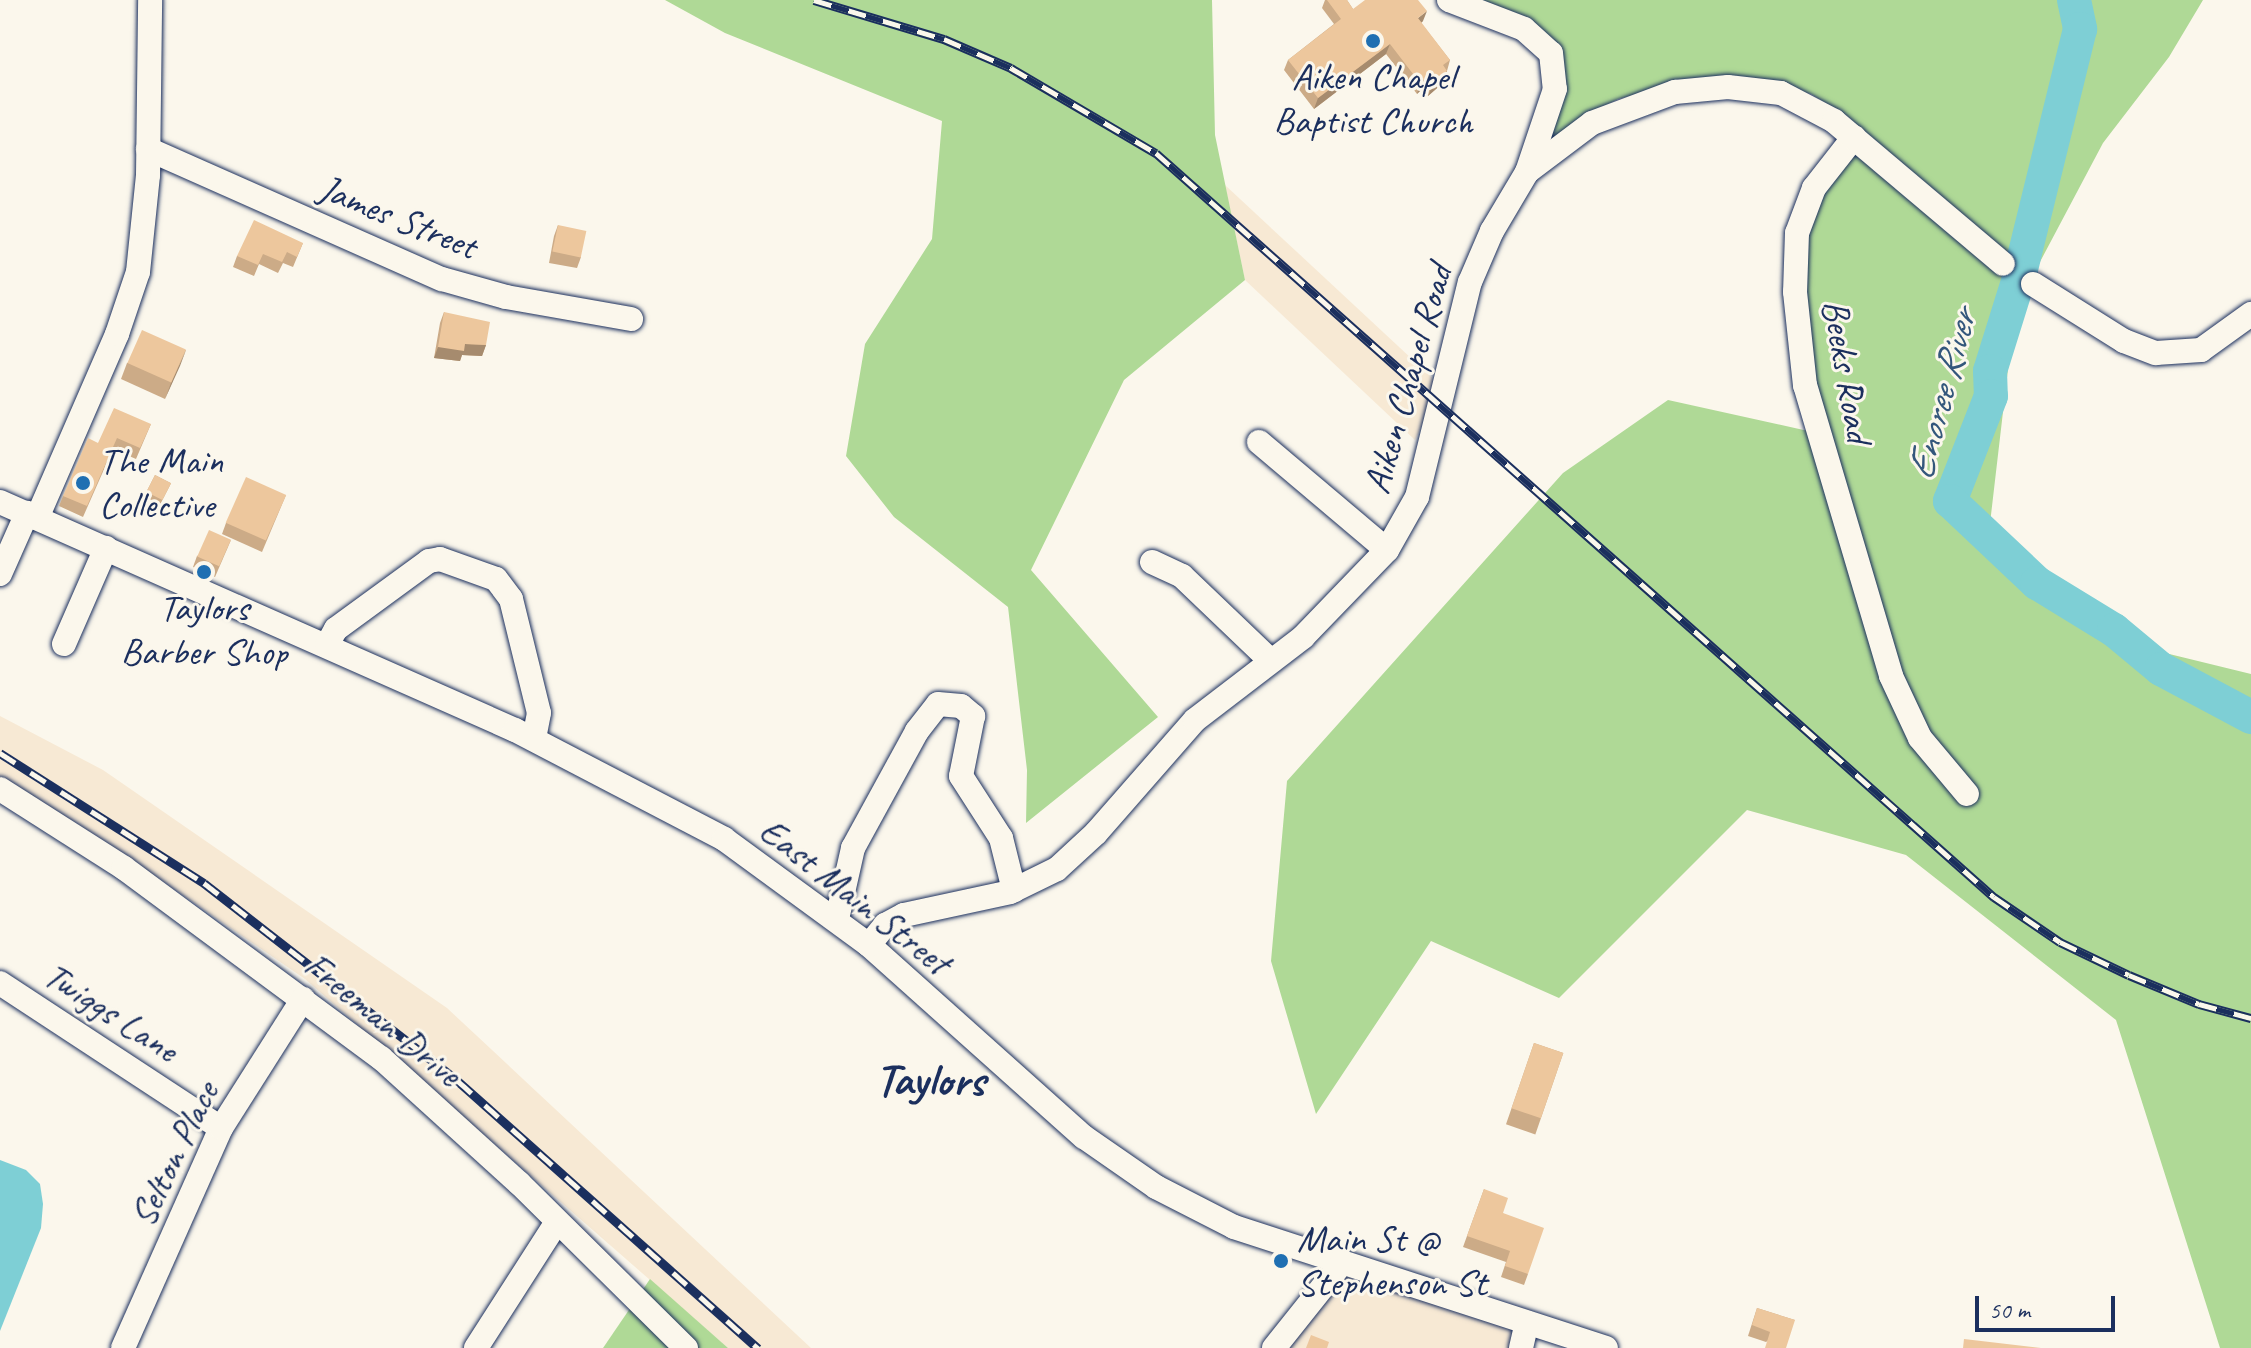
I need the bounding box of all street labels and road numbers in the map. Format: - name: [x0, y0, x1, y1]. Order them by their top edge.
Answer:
- street label: James Street: [312, 165, 484, 269]
- street label: Aiken Chapel Road: [1353, 259, 1463, 499]
- street label: Beeks Road: [1812, 296, 1882, 446]
- street label: East Main Street: [750, 807, 960, 985]
- street label: Freeman Drive: [295, 942, 471, 1096]
- street label: Twiggs Lane: [35, 951, 187, 1073]
- street label: Selton Place: [119, 1074, 229, 1234]

